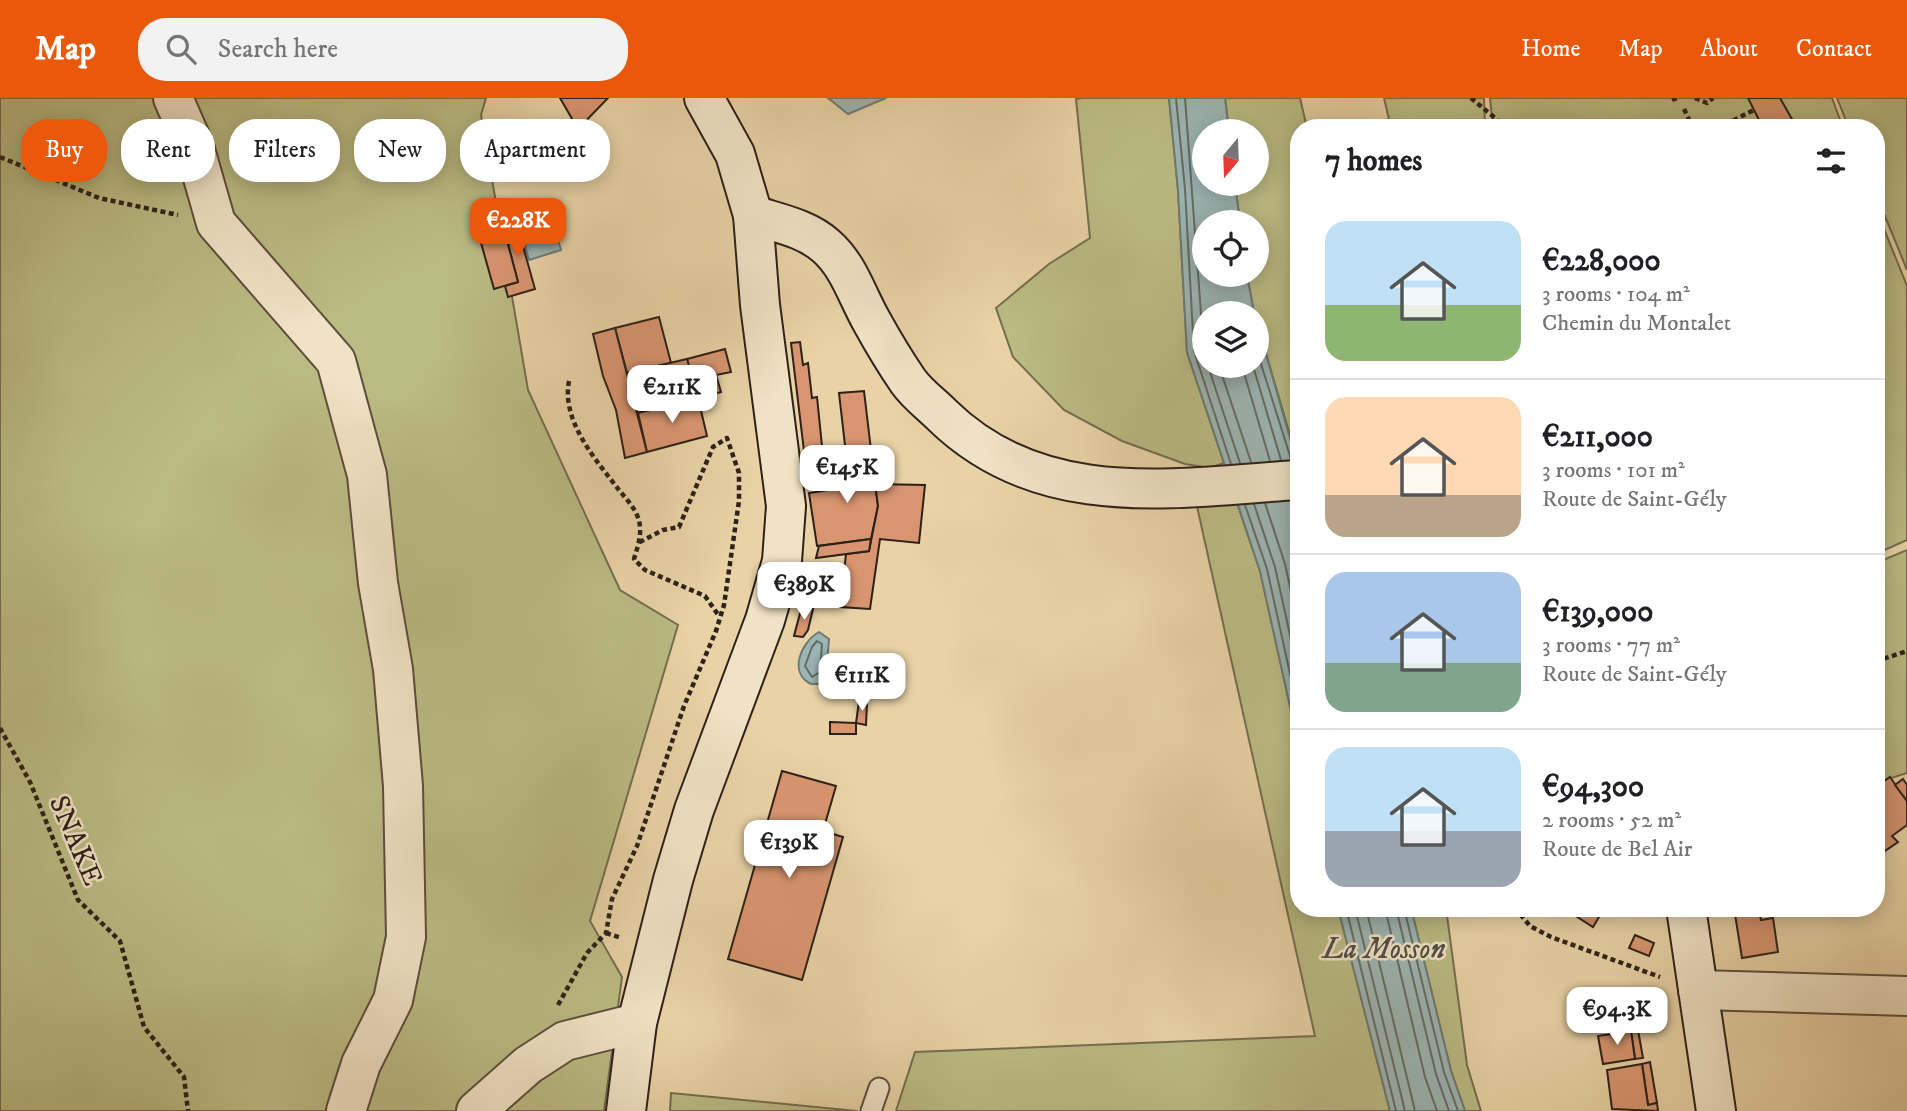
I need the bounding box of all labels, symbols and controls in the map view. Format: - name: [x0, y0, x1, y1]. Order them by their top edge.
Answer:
- search box: [138, 18, 628, 81]
- text: Map: [35, 29, 96, 70]
- icon: search: [162, 30, 200, 68]
- text: Search here: [218, 33, 338, 66]
- text: Home: [1521, 34, 1580, 64]
- text: Map: [1618, 34, 1663, 64]
- text: About: [1701, 34, 1758, 64]
- text: Contact: [1796, 34, 1872, 64]
- chip: Buy: [21, 119, 107, 182]
- chip: Rent: [121, 119, 215, 182]
- chip: Filters: [229, 119, 340, 182]
- chip: New: [354, 119, 446, 182]
- chip: Apartment: [460, 119, 610, 182]
- north arrow: [1192, 119, 1269, 196]
- map controls: [1192, 119, 1269, 378]
- icon: filters: [1812, 142, 1850, 180]
- text: 7 homes: [1325, 143, 1422, 180]
- pin: €228K: [469, 198, 567, 258]
- text: €228K: [486, 206, 550, 235]
- button: locate: [1192, 210, 1269, 287]
- text: €228,000: [1542, 243, 1661, 280]
- icon: home: [1381, 249, 1465, 333]
- text: 3 rooms · 104 m²: [1542, 280, 1690, 309]
- button: layers: [1192, 301, 1269, 378]
- text: Chemin du Montalet: [1542, 309, 1731, 338]
- pin: €211K: [623, 366, 721, 425]
- text: €211K: [643, 373, 701, 402]
- text: €211,000: [1542, 419, 1653, 456]
- icon: home: [1381, 425, 1465, 509]
- pin: €145K: [798, 446, 896, 505]
- text: €145K: [816, 453, 878, 482]
- text: 3 rooms · 101 m²: [1542, 456, 1685, 485]
- text: Route de Saint-Gély: [1542, 485, 1727, 514]
- pin: €389K: [755, 562, 853, 622]
- text: €389K: [773, 570, 835, 599]
- text: €139,000: [1542, 594, 1653, 631]
- icon: home: [1381, 600, 1465, 684]
- text: 3 rooms · 77 m²: [1542, 631, 1680, 660]
- pin: €111K: [813, 654, 911, 713]
- text: Route de Saint-Gély: [1542, 660, 1727, 689]
- text: €111K: [835, 661, 889, 690]
- text: €94,300: [1542, 769, 1644, 806]
- icon: home: [1381, 775, 1465, 859]
- street label: SNAKE: [41, 790, 110, 891]
- text: 2 rooms · 52 m²: [1542, 806, 1681, 835]
- pin: €139K: [740, 820, 838, 880]
- text: €139K: [760, 828, 818, 857]
- text: Route de Bel Air: [1542, 835, 1692, 864]
- water label: La Mosson: [1321, 931, 1446, 968]
- pin: €94.3K: [1560, 988, 1674, 1047]
- text: €94.3K: [1583, 995, 1651, 1024]

